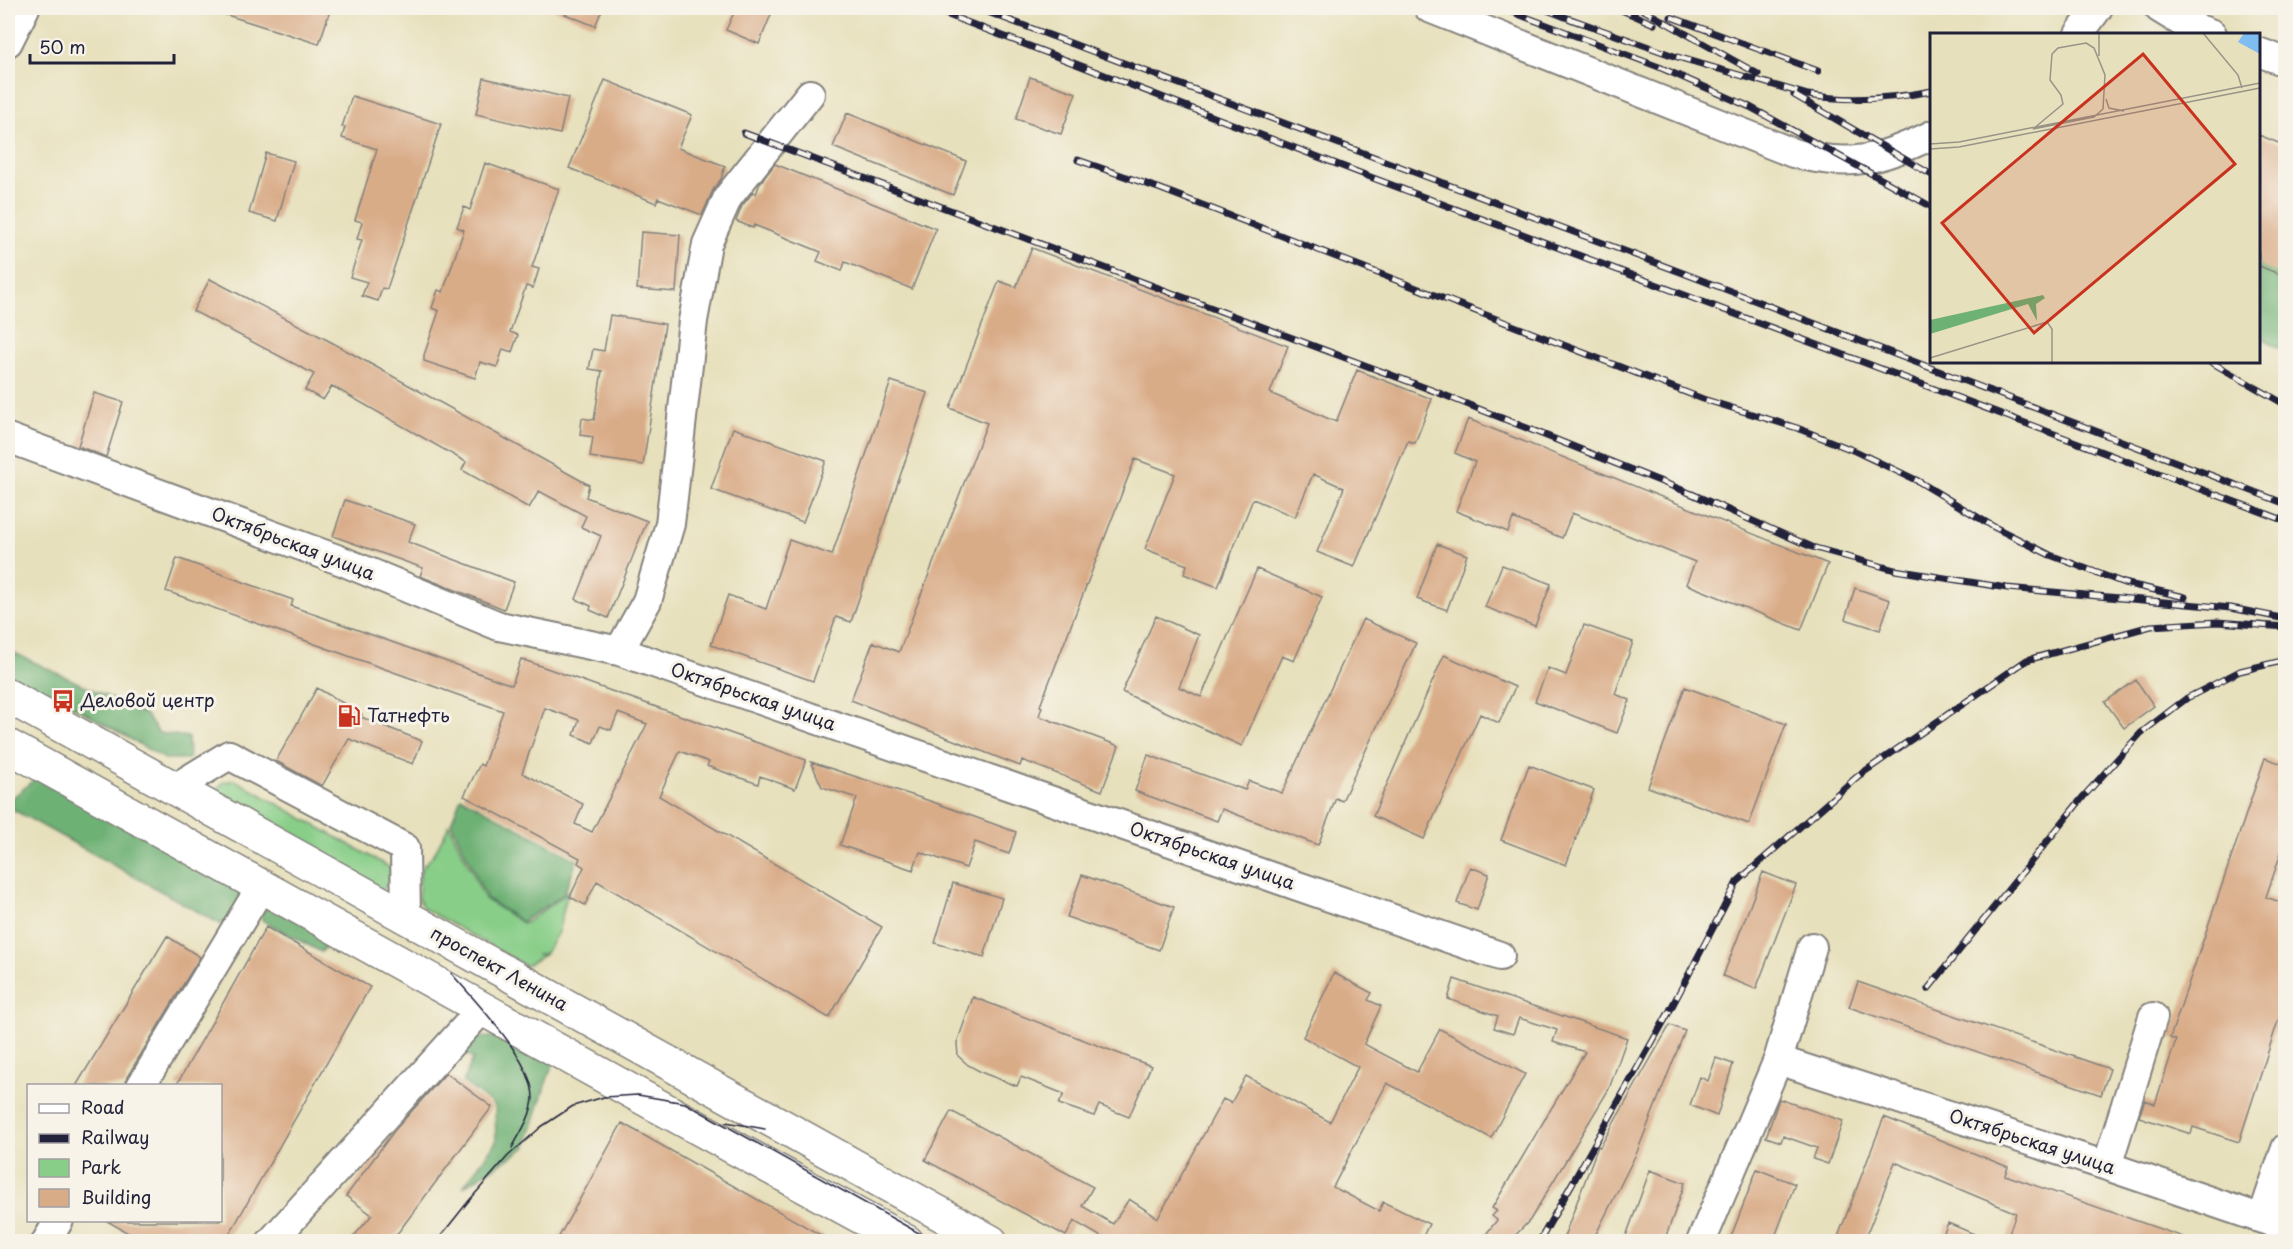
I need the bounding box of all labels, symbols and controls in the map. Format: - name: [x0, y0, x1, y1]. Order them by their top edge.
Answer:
- scale bar: [30, 27, 174, 65]
- text: 50 m: [39, 33, 86, 60]
- inset map: [1930, 33, 2260, 363]
- street label: Октябрьская улица: [208, 499, 380, 586]
- street label: Октябрьская улица: [667, 655, 840, 737]
- place label: Деловой центр: [80, 686, 215, 713]
- bus stop icon: Деловой центр: [50, 688, 76, 714]
- place label: Татнефть: [367, 701, 450, 728]
- fuel station icon: Татнефть: [336, 703, 362, 729]
- street label: Октябрьская улица: [1126, 814, 1299, 896]
- street label: проспект Ленина: [426, 919, 574, 1017]
- legend: [27, 1084, 222, 1222]
- text: Road: [81, 1093, 125, 1120]
- street label: Октябрьская улица: [1946, 1101, 2120, 1180]
- text: Railway: [81, 1123, 149, 1150]
- text: Park: [81, 1153, 121, 1180]
- text: Building: [81, 1183, 151, 1210]

